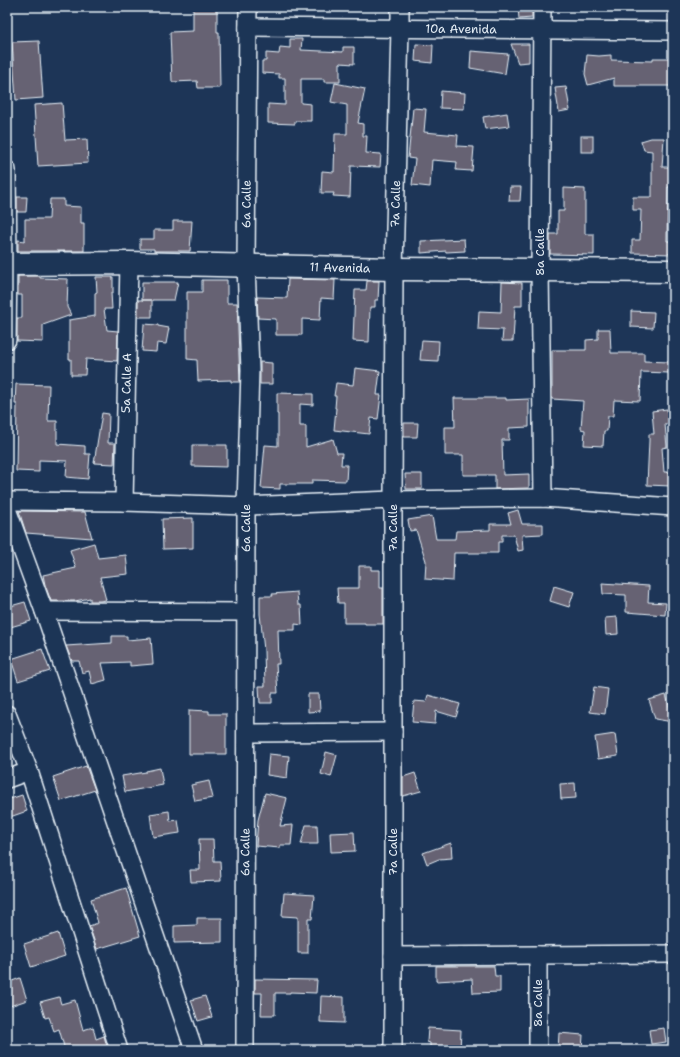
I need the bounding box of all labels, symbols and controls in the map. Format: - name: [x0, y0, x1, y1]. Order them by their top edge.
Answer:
- street label: 10a Avenida: [425, 21, 497, 37]
- street label: 6a Calle: [238, 180, 255, 228]
- street label: 7a Calle: [387, 180, 404, 228]
- street label: 8a Calle: [532, 228, 548, 276]
- street label: 11 Avenida: [309, 259, 371, 276]
- street label: 5a Calle A: [118, 352, 135, 413]
- street label: 6a Calle: [238, 504, 254, 552]
- street label: 7a Calle: [385, 504, 401, 552]
- street label: 6a Calle: [237, 828, 253, 876]
- street label: 7a Calle: [385, 828, 401, 876]
- street label: 8a Calle: [530, 979, 546, 1027]

